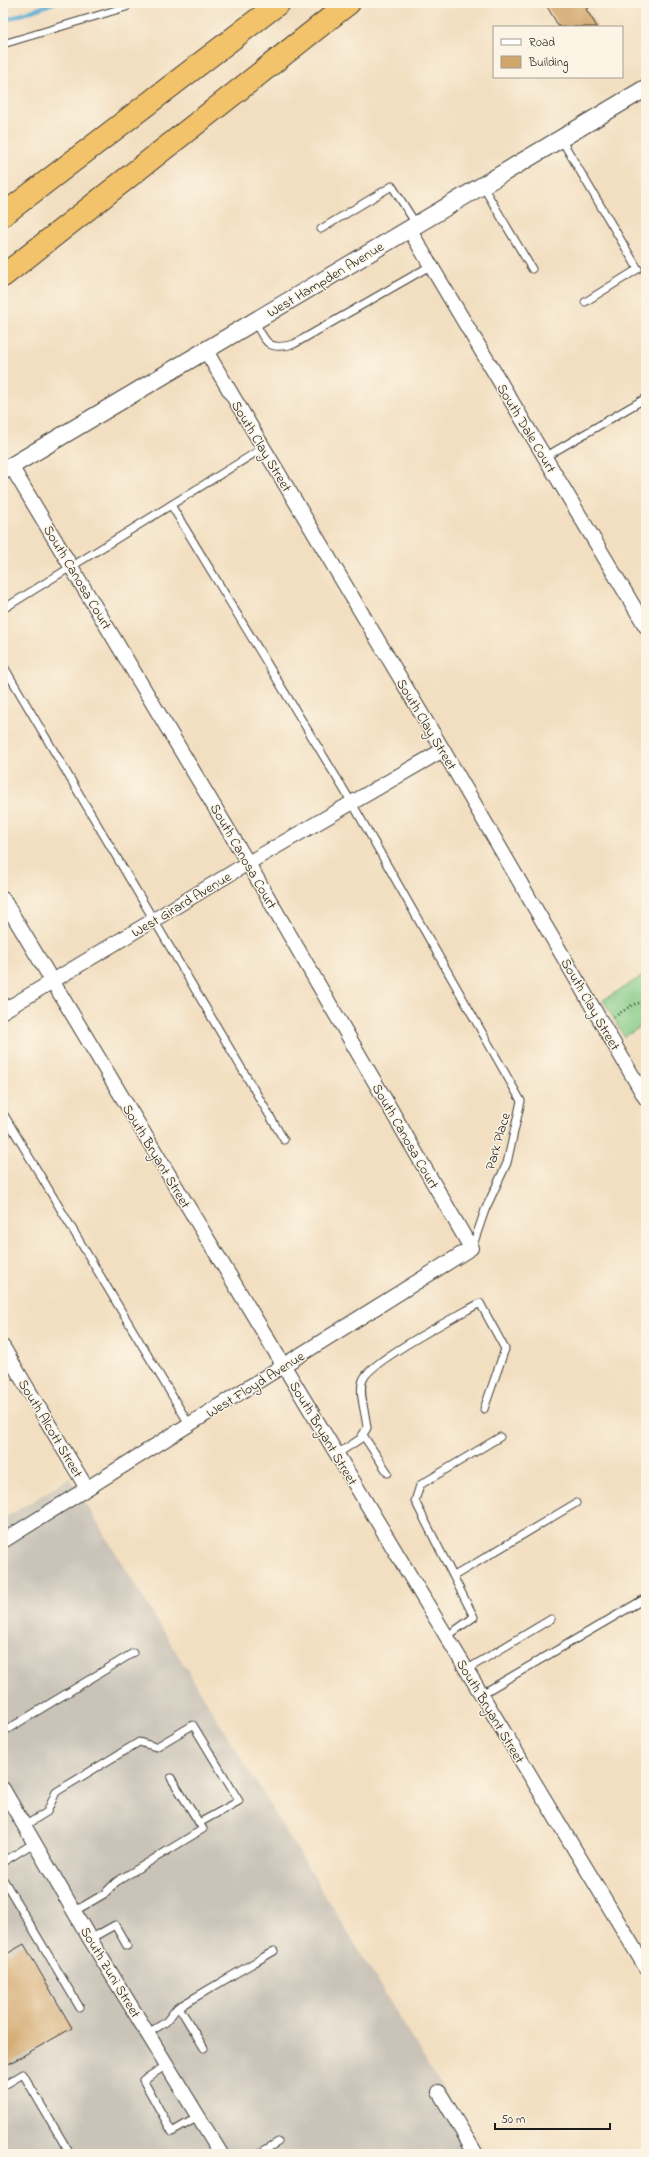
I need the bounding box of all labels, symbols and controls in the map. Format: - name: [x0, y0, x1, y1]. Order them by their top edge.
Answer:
- legend: [493, 26, 623, 78]
- text: Road: [529, 34, 555, 52]
- text: Building: [528, 54, 568, 73]
- street label: West Hampden Avenue: [263, 237, 389, 324]
- street label: South Dale Court: [491, 380, 561, 478]
- street label: South Clay Street: [224, 397, 296, 497]
- street label: South Canosa Court: [37, 521, 116, 634]
- street label: South Clay Street: [389, 675, 461, 775]
- street label: South Canosa Court: [204, 800, 282, 914]
- street label: West Girard Avenue: [128, 867, 236, 943]
- street label: South Clay Street: [554, 955, 625, 1055]
- street label: South Canosa Court: [366, 1080, 444, 1194]
- street label: South Bryant Street: [115, 1101, 195, 1214]
- street label: Park Place: [480, 1110, 517, 1172]
- street label: West Floyd Avenue: [202, 1346, 310, 1425]
- street label: South Alcott Street: [12, 1375, 88, 1482]
- street label: South Bryant Street: [282, 1378, 362, 1491]
- street label: South Bryant Street: [449, 1656, 529, 1769]
- street label: South Zuni Street: [74, 1923, 145, 2023]
- scale bar: [495, 2105, 610, 2131]
- text: 50 m: [501, 2111, 525, 2129]

